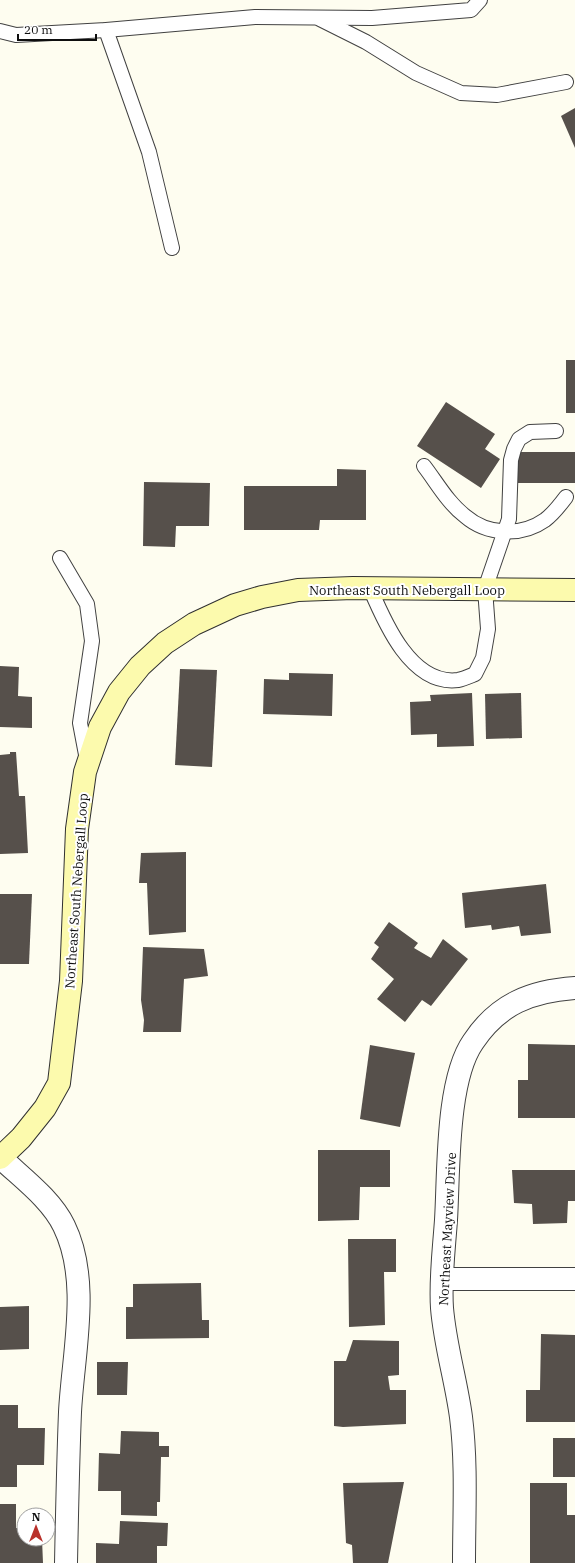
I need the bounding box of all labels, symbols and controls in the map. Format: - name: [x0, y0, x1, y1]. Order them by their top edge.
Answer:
- scale bar: [18, 16, 96, 42]
- text: 20 m: [24, 22, 53, 37]
- street label: Northeast South Nebergall Loop: [309, 582, 505, 599]
- street label: Northeast South Nebergall Loop: [61, 793, 92, 989]
- street label: Northeast Mayview Drive: [435, 1152, 460, 1306]
- north arrow: [16, 1507, 56, 1547]
- text: N: [32, 1510, 41, 1524]

